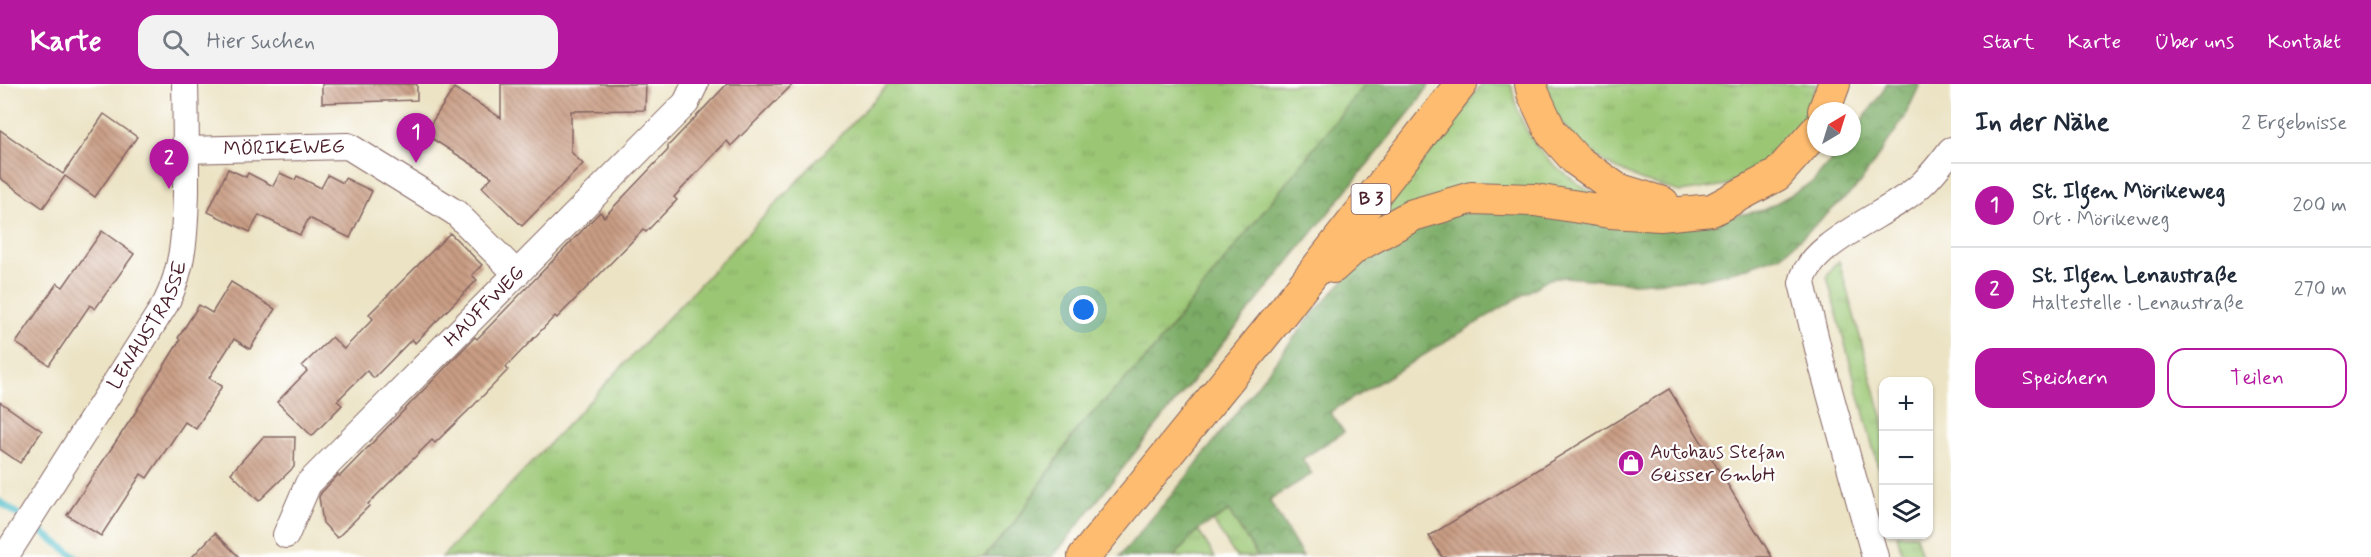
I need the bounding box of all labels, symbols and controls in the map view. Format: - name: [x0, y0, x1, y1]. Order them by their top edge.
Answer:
- search box: [138, 15, 558, 69]
- text: Karte: [30, 24, 102, 61]
- icon: search: [159, 26, 192, 59]
- text: Hier suchen: [207, 28, 315, 56]
- text: Start: [1983, 28, 2035, 56]
- text: Karte: [2068, 28, 2121, 56]
- text: Über uns: [2154, 28, 2234, 56]
- text: Kontakt: [2267, 28, 2341, 56]
- north arrow: [1807, 102, 1861, 156]
- text: In der Nähe: [1975, 106, 2109, 140]
- text: 2 Ergebnisse: [2241, 110, 2347, 137]
- pin: 1: [396, 113, 436, 163]
- street label: MÖRIKEWEG: [223, 133, 345, 163]
- pin: 2: [150, 140, 188, 189]
- text: St. Ilgen Mörikeweg: [2032, 178, 2225, 206]
- road number: B 3: [1352, 184, 1390, 214]
- text: 1: [1990, 192, 1999, 219]
- text: 200 m: [2292, 192, 2347, 219]
- text: Ort · Mörikeweg: [2032, 206, 2169, 233]
- street label: LENAUSTRASSE: [101, 258, 194, 395]
- street label: HAUFFWEG: [438, 260, 531, 353]
- text: St. Ilgen Lenaustraße: [2032, 262, 2237, 290]
- text: 2: [1990, 276, 1999, 303]
- text: 270 m: [2294, 276, 2347, 303]
- text: Haltestelle · Lenaustraße: [2032, 290, 2244, 317]
- your location: [1069, 295, 1098, 324]
- button: Speichern: [1975, 348, 2155, 408]
- button: Teilen: [2167, 348, 2347, 408]
- map controls: [1879, 377, 1933, 539]
- button: +: [1879, 377, 1933, 431]
- button: −: [1879, 431, 1933, 485]
- place label: Autohaus Stefan Geisser GmbH: [1650, 439, 1785, 489]
- shop icon: Autohaus Stefan Geisser GmbH: [1616, 448, 1646, 478]
- button: layers: [1879, 485, 1933, 539]

